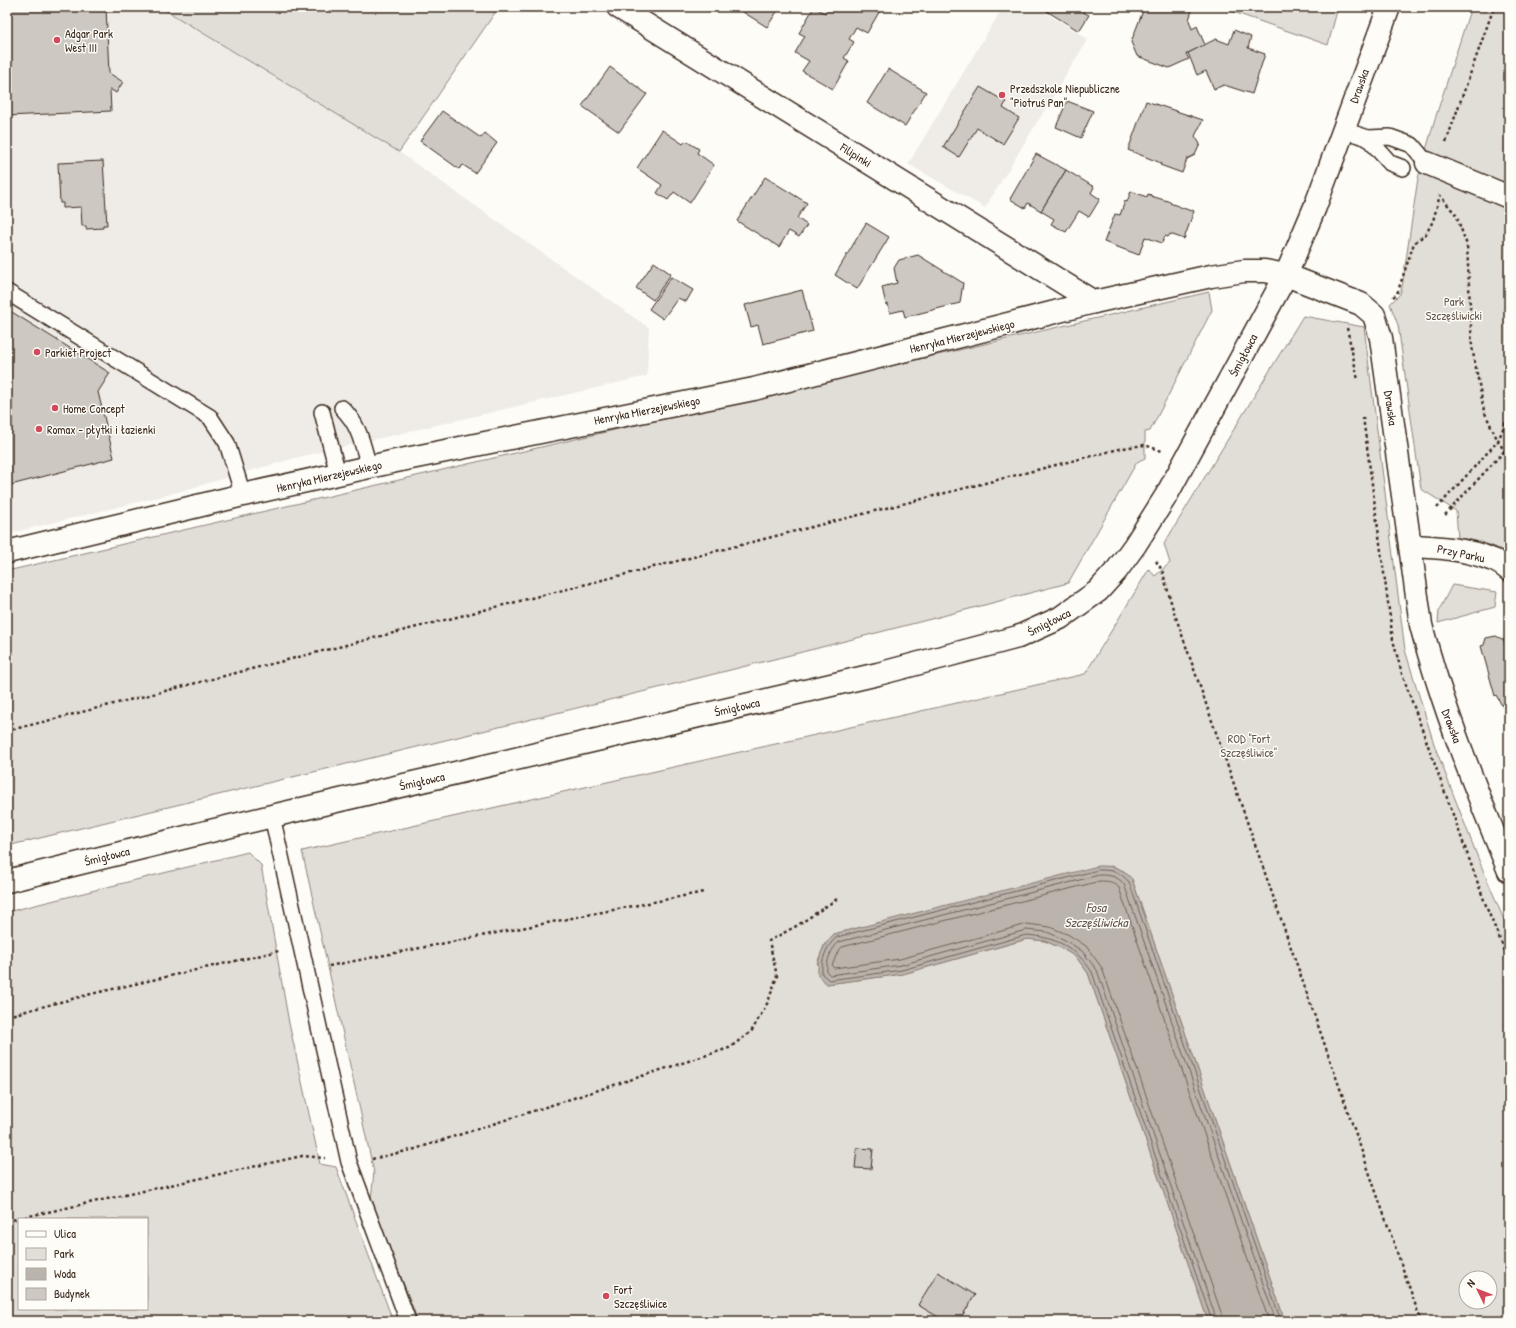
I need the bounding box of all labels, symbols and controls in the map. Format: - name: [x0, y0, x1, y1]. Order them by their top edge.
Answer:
- place label: Adgar Park West III: [65, 25, 113, 56]
- marker: Adgar Park West III: [52, 35, 62, 45]
- street label: Drawska: [1345, 66, 1373, 105]
- place label: Przedszkole Niepubliczne "Piotruś Pan": [1010, 80, 1120, 111]
- marker: Przedszkole Niepubliczne "Piotruś Pan": [997, 90, 1007, 100]
- street label: Filipinki: [836, 138, 875, 171]
- park label: Park Szczęśliwicki: [1426, 293, 1482, 324]
- street label: Henryka Mierzejewskiego: [908, 315, 1016, 357]
- street label: Śmigłowca: [1225, 330, 1261, 379]
- place label: Parkiet Project: [45, 344, 112, 361]
- marker: Parkiet Project: [32, 347, 42, 357]
- street label: Drawska: [1380, 390, 1402, 427]
- street label: Henryka Mierzejewskiego: [593, 391, 702, 429]
- place label: Home Concept: [63, 400, 126, 417]
- marker: Home Concept: [50, 403, 60, 413]
- place label: Romax - płytki i łazienki: [47, 421, 156, 438]
- marker: Romax - płytki i łazienki: [34, 424, 44, 434]
- street label: Henryka Mierzejewskiego: [275, 456, 383, 496]
- street label: Przy Parku: [1436, 540, 1487, 566]
- street label: Śmigłowca: [1025, 604, 1074, 640]
- street label: Śmigłowca: [713, 693, 762, 720]
- street label: Drawska: [1438, 707, 1466, 746]
- park label: ROD "Fort Szczęśliwice": [1220, 730, 1278, 761]
- street label: Śmigłowca: [398, 767, 447, 794]
- street label: Śmigłowca: [83, 842, 132, 870]
- water label: Fosa Szczęśliwicka: [1064, 898, 1129, 931]
- legend: [18, 1218, 148, 1310]
- text: Ulica: [54, 1225, 76, 1242]
- text: Park: [54, 1245, 74, 1262]
- text: Woda: [54, 1265, 76, 1282]
- north arrow: [1458, 1270, 1498, 1310]
- text: N: [1464, 1276, 1478, 1290]
- place label: Fort Szczęśliwice: [613, 1281, 668, 1312]
- text: Budynek: [54, 1285, 90, 1302]
- marker: Fort Szczęśliwice: [601, 1291, 611, 1301]

